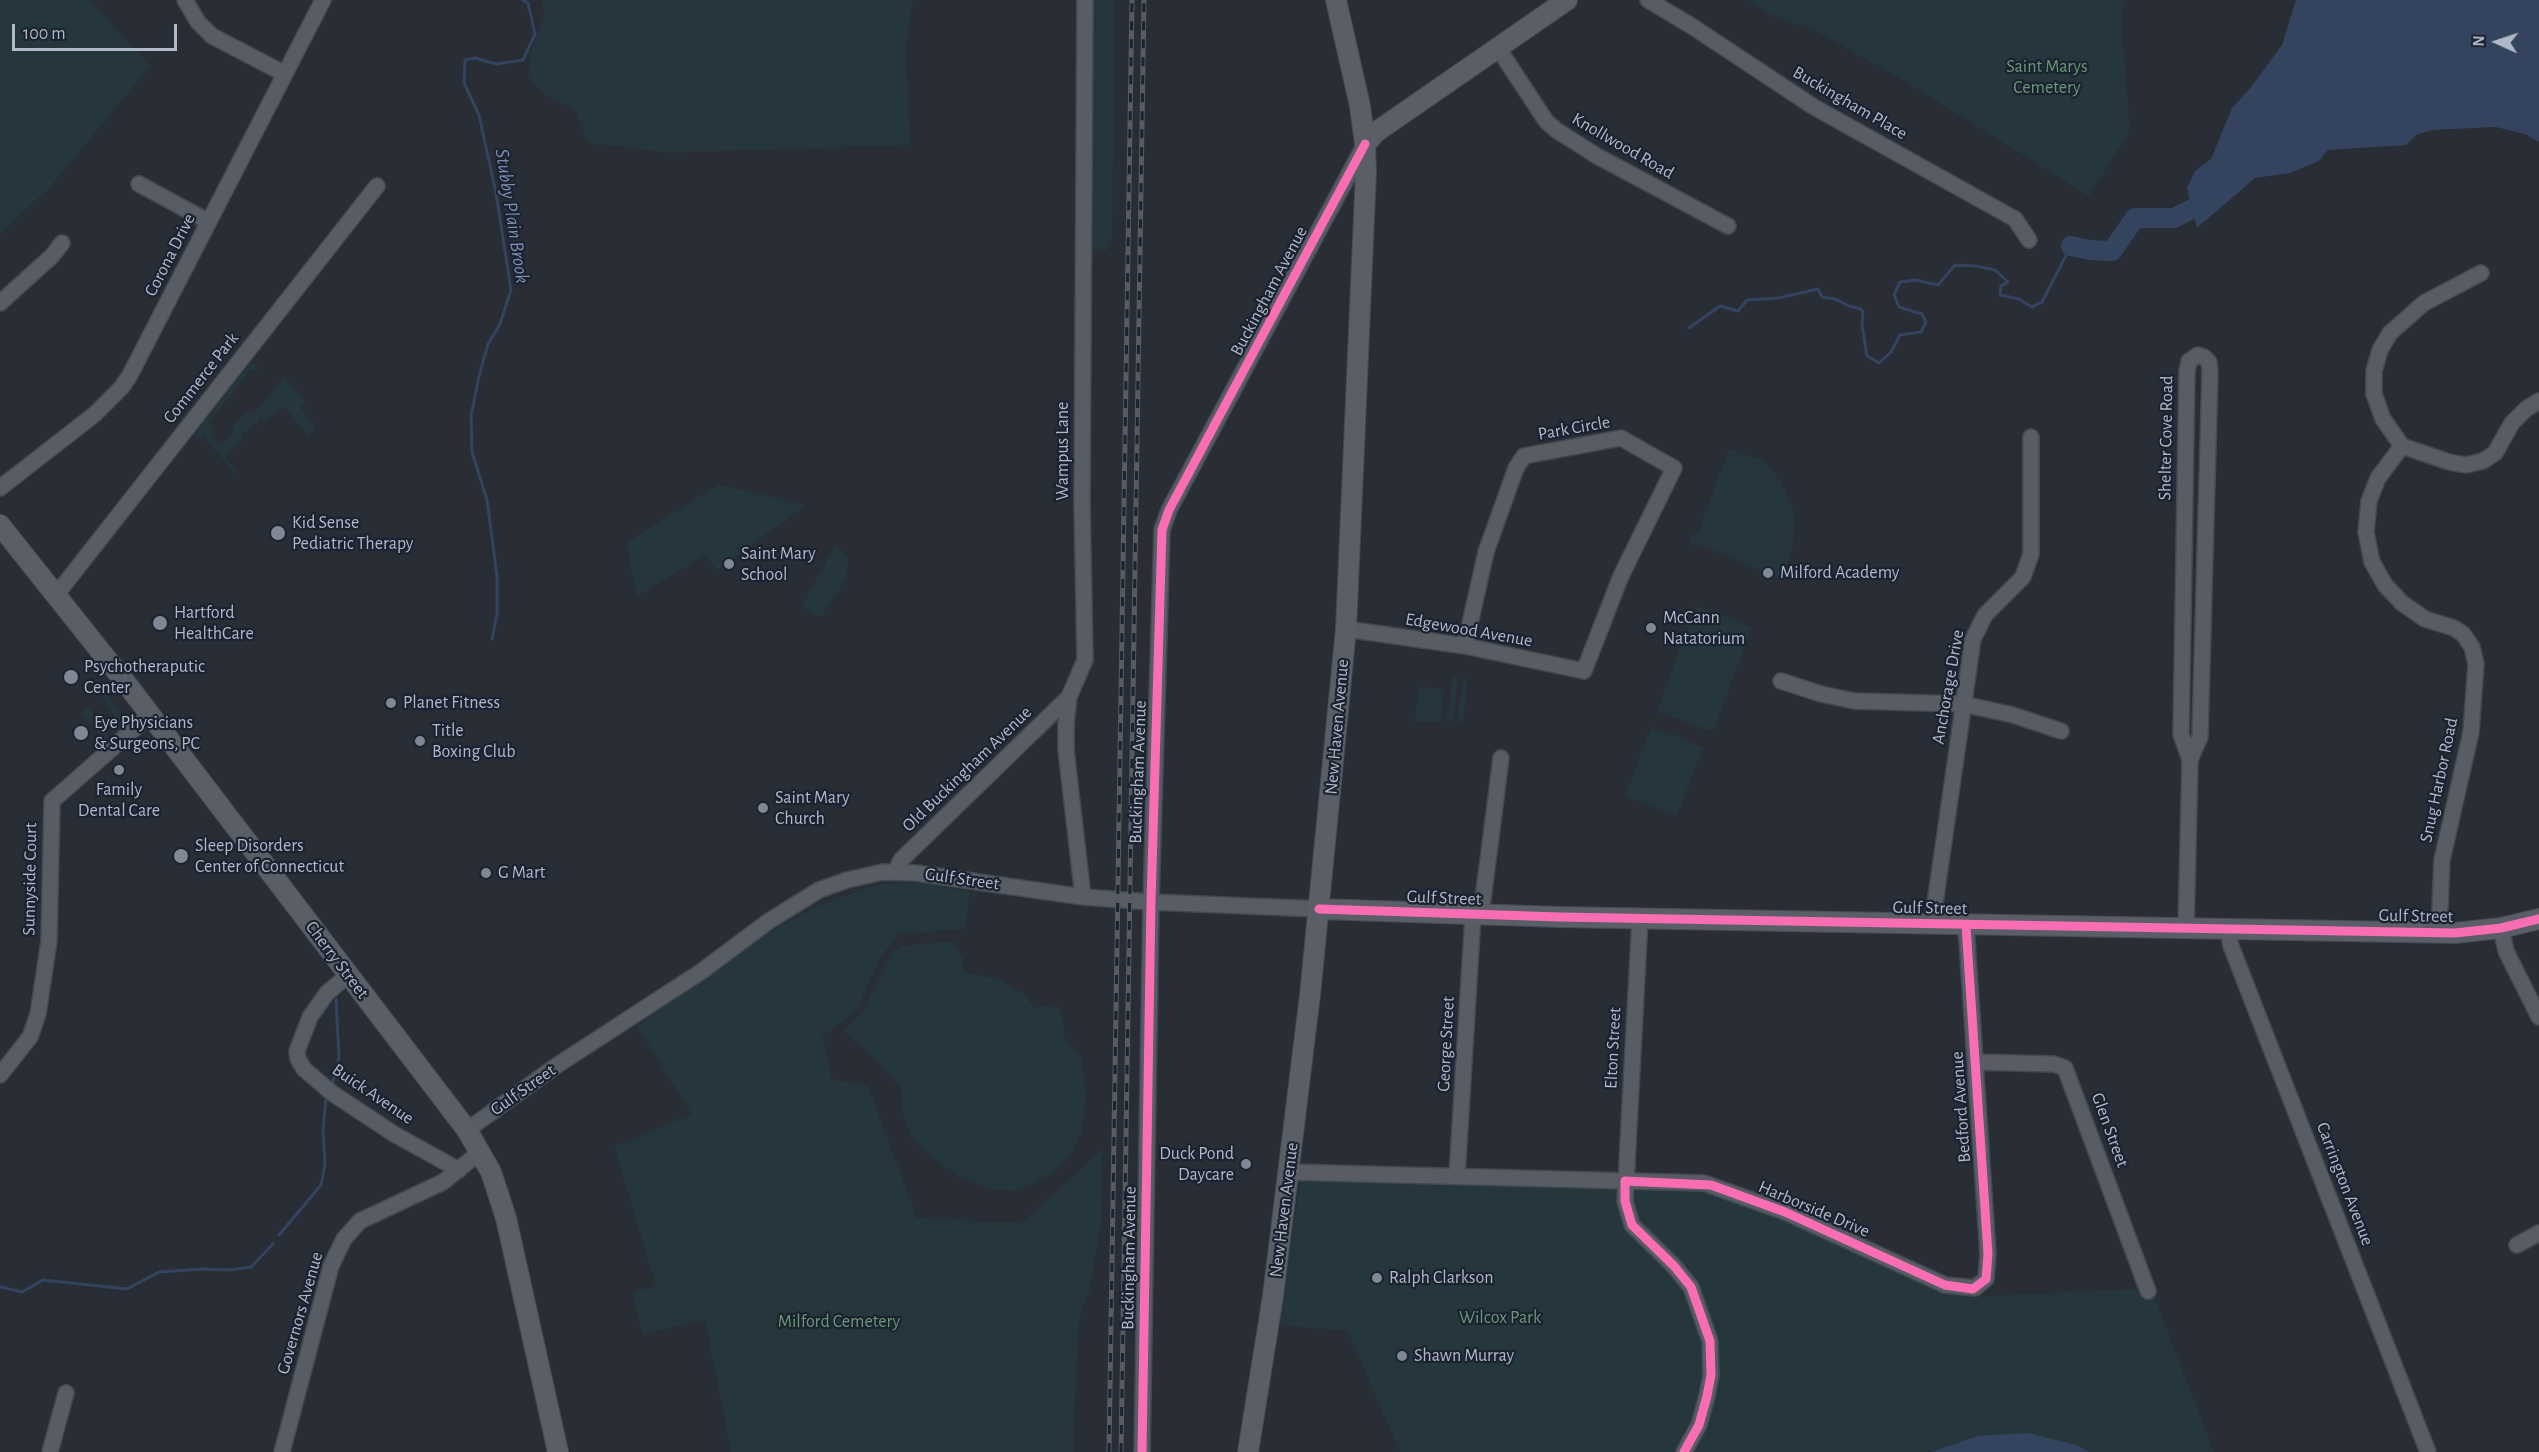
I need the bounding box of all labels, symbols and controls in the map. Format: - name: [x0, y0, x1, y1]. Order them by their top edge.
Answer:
- scale bar: [15, 12, 180, 50]
- north arrow: [2467, 12, 2527, 72]
- text: 100 m: [23, 25, 66, 43]
- text: N: [2471, 35, 2487, 47]
- park label: Saint Marys Cemetery: [2006, 56, 2088, 98]
- street label: Buckingham Place: [1789, 62, 1911, 144]
- street label: Knollwood Road: [1568, 108, 1678, 184]
- water label: Stubby Plain Brook: [490, 147, 534, 285]
- street label: Corona Drive: [140, 210, 200, 300]
- street label: Buckingham Avenue: [1226, 222, 1312, 360]
- street label: Commerce Park: [159, 328, 243, 428]
- street label: Shelter Cove Road: [2154, 375, 2178, 501]
- street label: Wampus Lane: [1052, 402, 1074, 500]
- street label: Park Circle: [1536, 411, 1612, 445]
- place label: Kid Sense Pediatric Therapy: [292, 512, 414, 554]
- marker: Kid Sense Pediatric Therapy: [269, 524, 287, 542]
- place label: Saint Mary School: [741, 543, 816, 586]
- marker: Saint Mary School: [722, 557, 736, 571]
- place label: Milford Academy: [1780, 562, 1899, 584]
- marker: Milford Academy: [1761, 566, 1775, 580]
- place label: Hartford HealthCare: [174, 602, 254, 644]
- place label: McCann Natatorium: [1663, 607, 1745, 650]
- street label: Edgewood Avenue: [1404, 608, 1534, 652]
- marker: Hartford HealthCare: [151, 614, 169, 632]
- marker: McCann Natatorium: [1644, 621, 1658, 635]
- street label: Anchorage Drive: [1927, 628, 1969, 746]
- place label: Psychotheraputic Center: [84, 656, 205, 698]
- street label: New Haven Avenue: [1320, 658, 1354, 796]
- marker: Psychotheraputic Center: [62, 668, 80, 686]
- place label: Planet Fitness: [403, 692, 500, 714]
- marker: Planet Fitness: [384, 696, 398, 710]
- street label: Buckingham Avenue: [1125, 700, 1151, 844]
- street label: Old Buckingham Avenue: [898, 702, 1036, 836]
- place label: Eye Physicians & Surgeons, PC: [94, 712, 200, 754]
- street label: Snug Harbor Road: [2415, 716, 2463, 844]
- place label: Title Boxing Club: [432, 720, 515, 762]
- marker: Eye Physicians & Surgeons, PC: [72, 724, 90, 742]
- marker: Title Boxing Club: [413, 734, 427, 748]
- marker: Family Dental Care: [112, 763, 126, 777]
- place label: Family Dental Care: [78, 779, 160, 822]
- place label: Saint Mary Church: [775, 787, 850, 830]
- marker: Saint Mary Church: [756, 801, 770, 815]
- street label: Sunnyside Court: [18, 822, 42, 936]
- place label: Sleep Disorders Center of Connecticut: [195, 835, 344, 878]
- marker: Sleep Disorders Center of Connecticut: [172, 847, 190, 865]
- place label: G Mart: [498, 862, 545, 884]
- street label: Gulf Street: [923, 863, 1001, 895]
- marker: G Mart: [479, 866, 493, 880]
- street label: Gulf Street: [1406, 886, 1482, 910]
- street label: Gulf Street: [1892, 897, 1968, 919]
- street label: Gulf Street: [2378, 905, 2454, 927]
- street label: Cherry Street: [301, 917, 373, 1003]
- street label: George Street: [1433, 996, 1459, 1092]
- street label: Elton Street: [1600, 1007, 1626, 1089]
- street label: Bedford Avenue: [1946, 1051, 1976, 1163]
- street label: Buick Avenue: [328, 1059, 418, 1129]
- street label: Gulf Street: [486, 1060, 560, 1120]
- street label: Glen Street: [2087, 1090, 2133, 1170]
- street label: Carrington Avenue: [2312, 1119, 2378, 1249]
- street label: New Haven Avenue: [1265, 1141, 1303, 1279]
- place label: Duck Pond Daycare: [1159, 1143, 1234, 1186]
- marker: Duck Pond Daycare: [1239, 1157, 1253, 1171]
- street label: Harborside Drive: [1755, 1176, 1873, 1242]
- street label: Buckingham Avenue: [1117, 1186, 1141, 1330]
- street label: Governors Avenue: [272, 1249, 328, 1377]
- place label: Ralph Clarkson: [1389, 1267, 1493, 1289]
- marker: Ralph Clarkson: [1370, 1271, 1384, 1285]
- park label: Wilcox Park: [1459, 1307, 1541, 1329]
- park label: Milford Cemetery: [778, 1311, 900, 1333]
- place label: Shawn Murray: [1414, 1345, 1514, 1367]
- marker: Shawn Murray: [1395, 1349, 1409, 1363]

